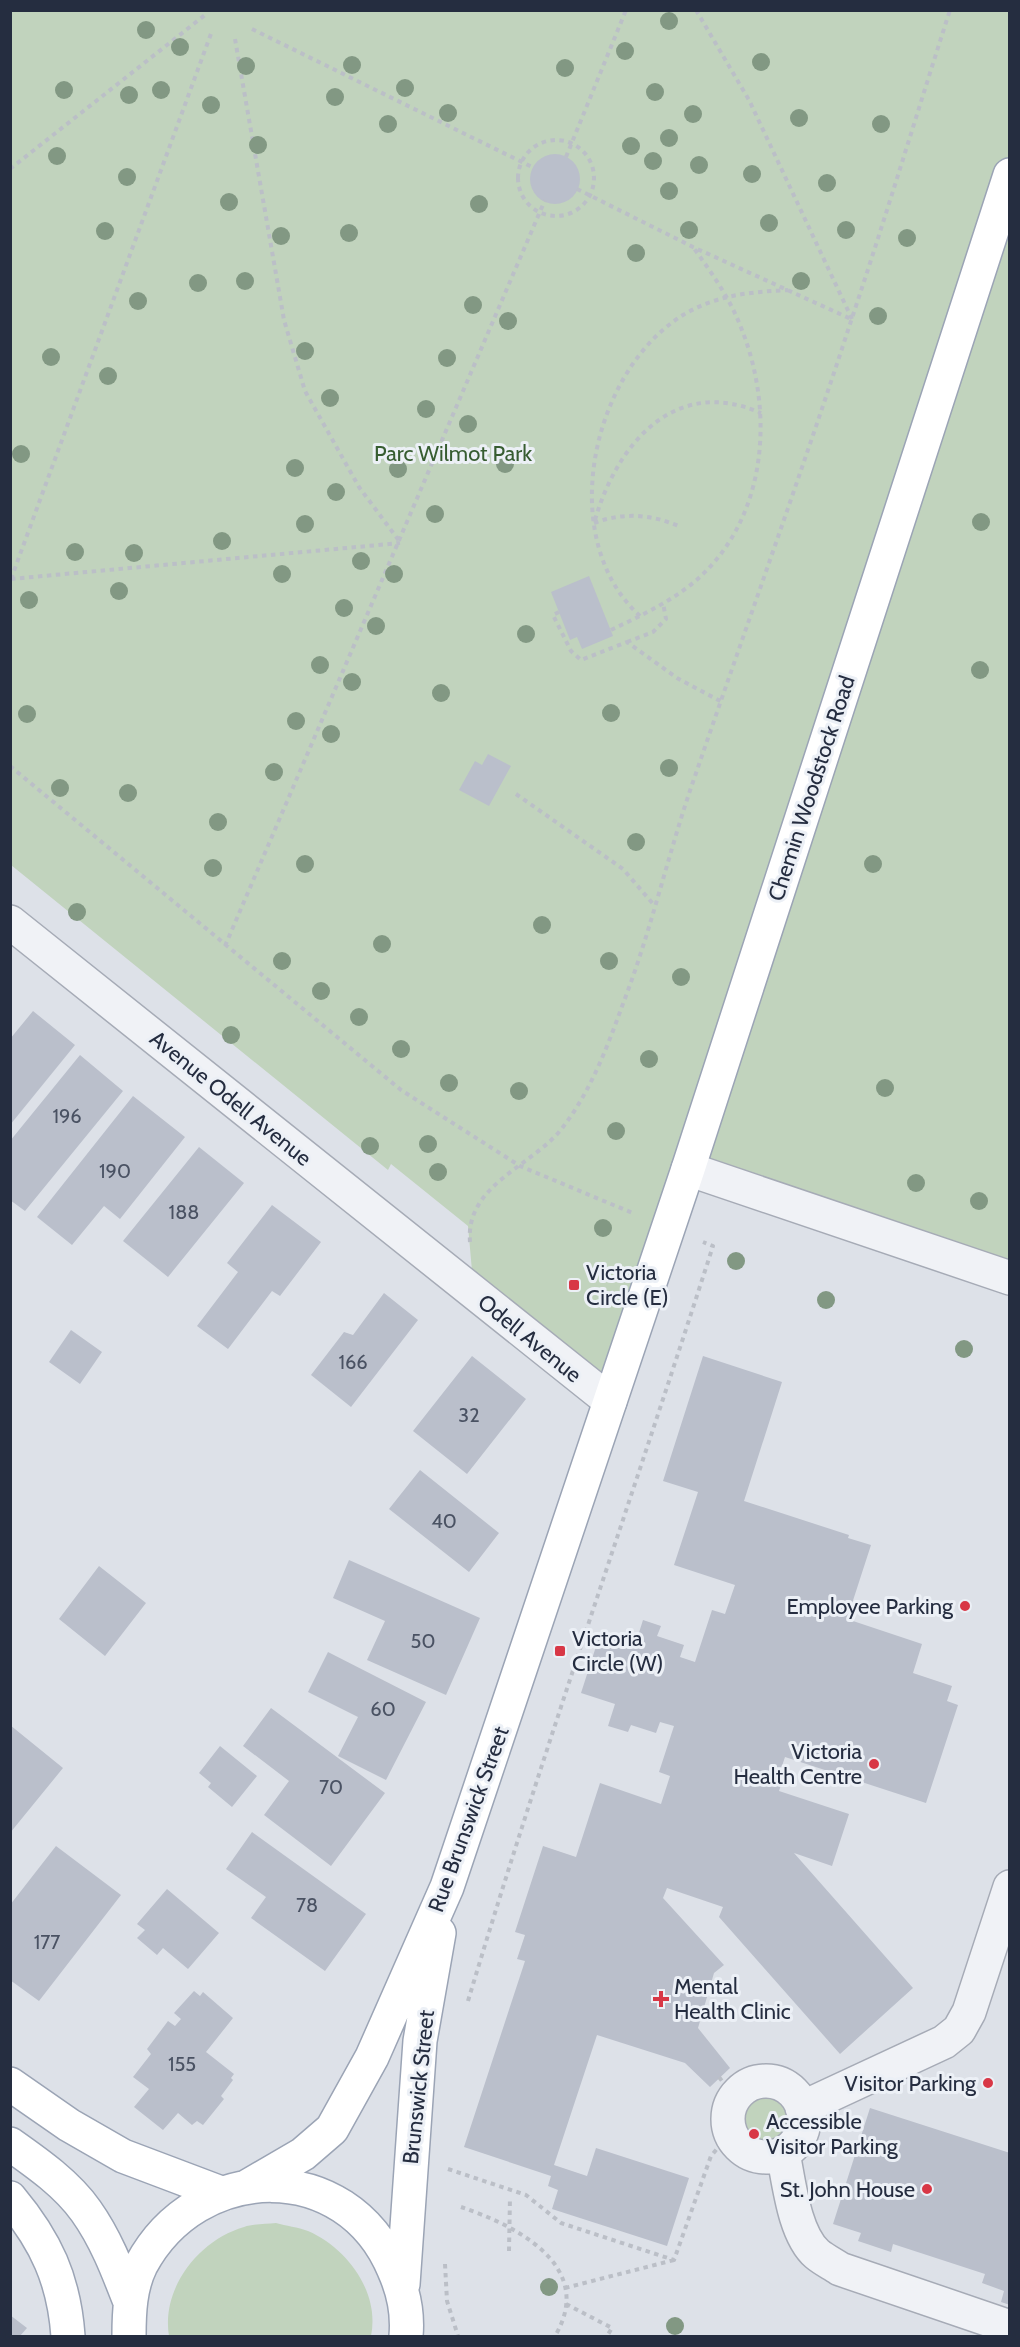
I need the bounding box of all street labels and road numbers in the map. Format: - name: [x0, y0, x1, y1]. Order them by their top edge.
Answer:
- street label: Chemin Woodstock Road: [762, 672, 861, 904]
- street label: Avenue Odell Avenue: [144, 1025, 317, 1172]
- street label: Odell Avenue: [472, 1288, 587, 1388]
- street label: Rue Brunswick Street: [422, 1722, 515, 1916]
- street label: Brunswick Street: [397, 2008, 440, 2165]

